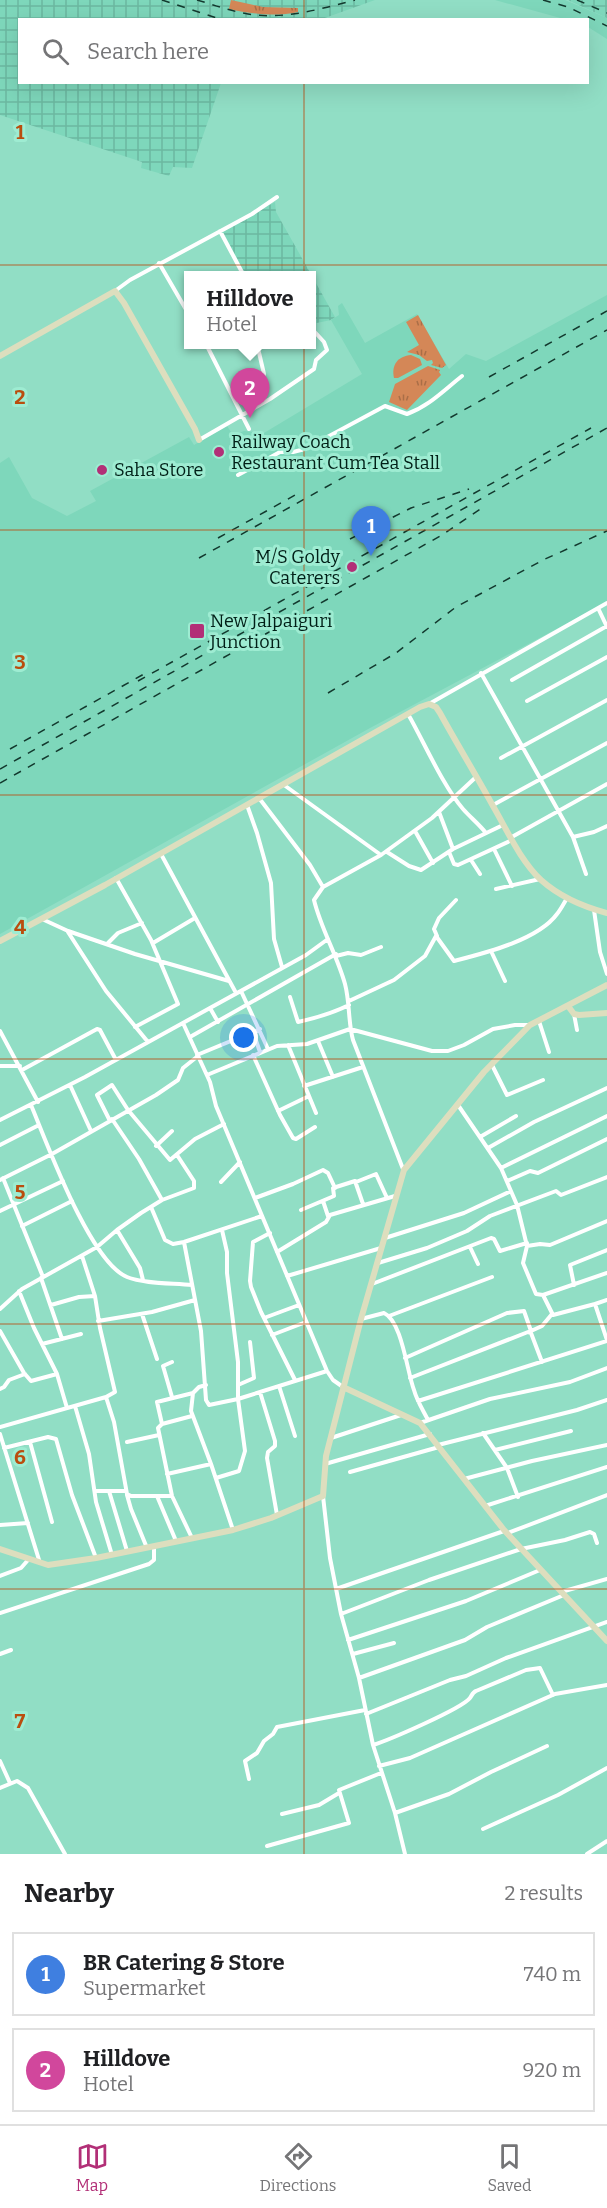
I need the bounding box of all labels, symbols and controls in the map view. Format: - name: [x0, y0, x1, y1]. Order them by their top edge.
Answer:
- search box: [18, 18, 589, 84]
- icon: search: [39, 35, 72, 68]
- text: Search here: [87, 38, 209, 65]
- text: 1: [16, 120, 25, 144]
- popup: [184, 271, 316, 349]
- text: Hilldove: [206, 285, 294, 312]
- text: Hotel: [206, 312, 257, 336]
- pin: 2: [230, 368, 270, 418]
- text: 2: [14, 385, 26, 409]
- place label: Railway Coach Restaurant Cum Tea Stall: [231, 431, 440, 474]
- marker: Railway Coach Restaurant Cum Tea Stall: [212, 445, 226, 459]
- place label: Saha Store: [114, 459, 203, 481]
- marker: Saha Store: [95, 463, 109, 477]
- pin: 1: [352, 506, 391, 556]
- place label: M/S Goldy Caterers: [255, 546, 340, 589]
- marker: M/S Goldy Caterers: [345, 560, 359, 574]
- place label: New Jalpaiguri Junction: [209, 610, 332, 653]
- marker: New Jalpaiguri Junction: [188, 622, 206, 640]
- text: 3: [14, 650, 26, 674]
- text: 4: [14, 915, 26, 939]
- your location: [229, 1023, 258, 1052]
- text: 5: [15, 1180, 26, 1204]
- text: 6: [14, 1445, 26, 1469]
- text: 7: [15, 1709, 26, 1733]
- text: Nearby: [24, 1878, 114, 1909]
- text: 2 results: [504, 1881, 583, 1905]
- text: BR Catering & Store: [83, 1949, 284, 1976]
- text: 1: [41, 1962, 50, 1986]
- text: 740 m: [524, 1962, 581, 1986]
- text: Supermarket: [83, 1976, 206, 2000]
- text: Hilldove: [83, 2045, 170, 2072]
- text: 2: [40, 2058, 51, 2082]
- text: 920 m: [523, 2058, 581, 2082]
- text: Hotel: [83, 2072, 134, 2096]
- tab: Map: [76, 2140, 109, 2195]
- tab: Directions: [260, 2140, 337, 2195]
- tab: Saved: [488, 2140, 531, 2195]

